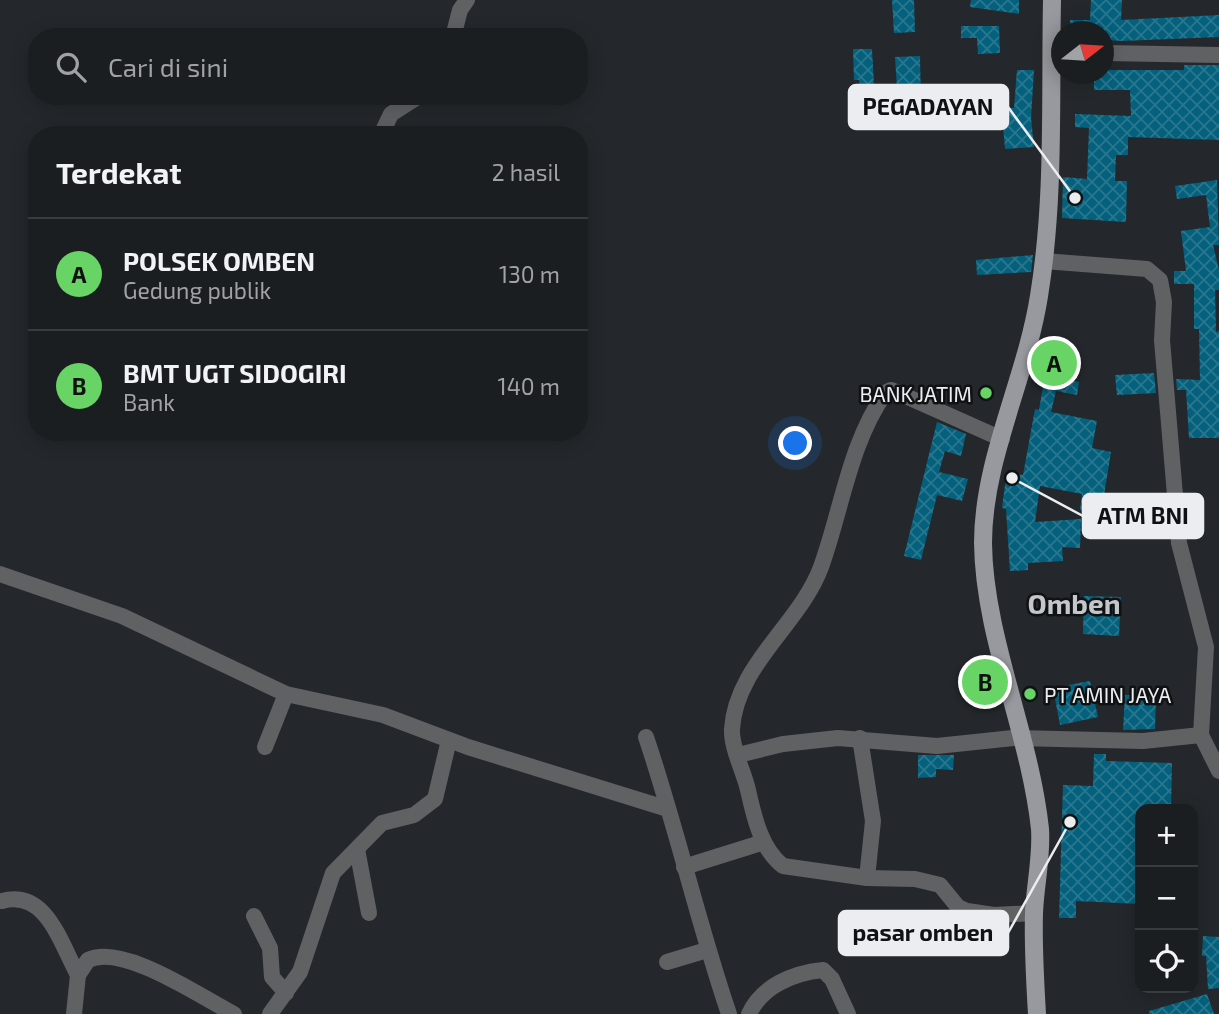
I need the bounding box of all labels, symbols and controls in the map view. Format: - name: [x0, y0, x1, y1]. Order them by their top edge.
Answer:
- north arrow: [1051, 21, 1114, 84]
- search box: [28, 28, 588, 105]
- icon: search: [52, 48, 90, 86]
- text: Cari di sini: [108, 51, 228, 82]
- callout: PEGADAYAN: [849, 85, 1008, 129]
- text: PEGADAYAN: [863, 92, 993, 120]
- text: Terdekat: [56, 154, 182, 190]
- text: 2 hasil: [492, 158, 560, 186]
- text: POLSEK OMBEN: [123, 245, 315, 276]
- text: A: [71, 260, 87, 288]
- text: 130 m: [499, 260, 560, 288]
- text: Gedung publik: [123, 276, 271, 304]
- pin: A: [1031, 337, 1077, 389]
- text: BMT UGT SIDOGIRI: [123, 357, 347, 388]
- text: B: [72, 372, 86, 400]
- text: 140 m: [498, 372, 560, 400]
- place label: BANK JATIM: [860, 381, 972, 406]
- marker: BANK JATIM: [978, 385, 994, 401]
- text: Bank: [123, 388, 175, 416]
- your location: [778, 426, 812, 460]
- callout: ATM BNI: [1083, 494, 1203, 538]
- text: ATM BNI: [1097, 501, 1189, 529]
- district label: Omben: [1027, 586, 1121, 620]
- pin: B: [962, 656, 1008, 708]
- place label: PT AMIN JAYA: [1044, 682, 1171, 707]
- marker: PT AMIN JAYA: [1022, 686, 1038, 702]
- map controls: [1135, 804, 1198, 993]
- button: +: [1135, 804, 1198, 867]
- button: −: [1135, 867, 1198, 930]
- callout: pasar omben: [839, 911, 1008, 955]
- text: pasar omben: [853, 918, 993, 946]
- button: locate: [1135, 930, 1198, 993]

